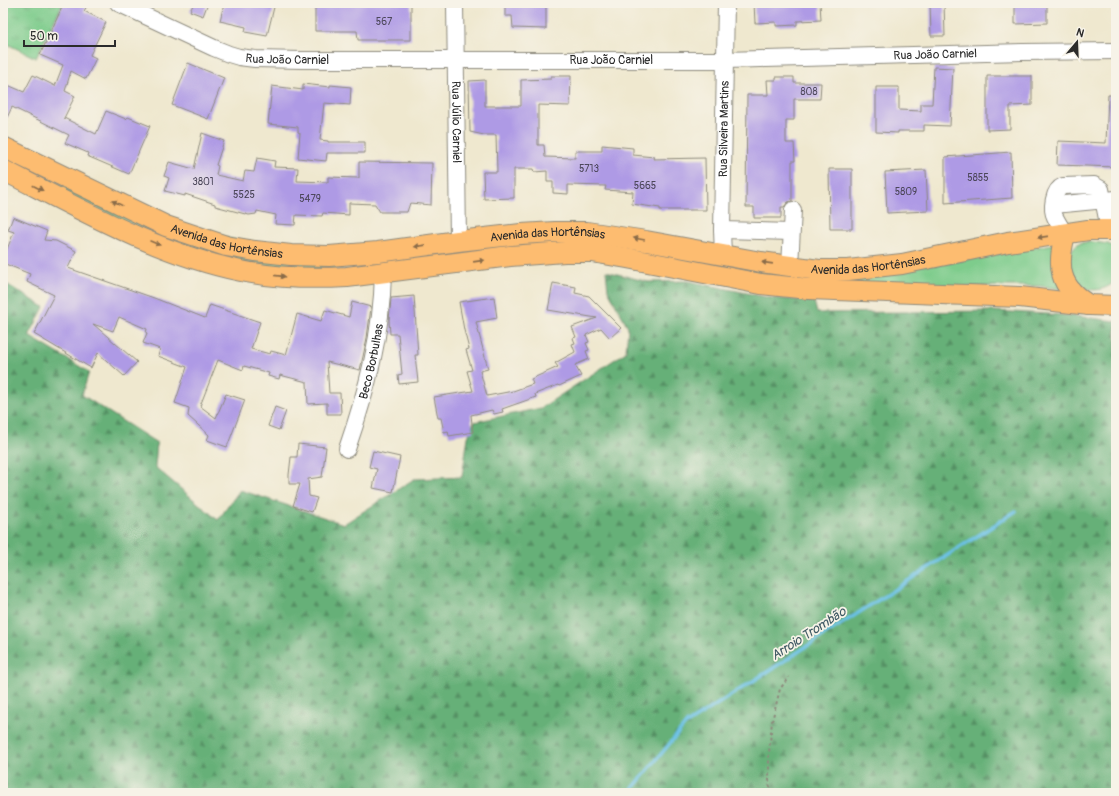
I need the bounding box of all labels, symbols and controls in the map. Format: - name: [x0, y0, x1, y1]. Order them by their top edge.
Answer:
- house number: 567: [376, 16, 393, 28]
- scale bar: [24, 22, 115, 48]
- north arrow: [1057, 22, 1097, 62]
- text: N: [1074, 26, 1086, 41]
- text: 50 m: [30, 29, 58, 44]
- street label: Rua João Carniel: [893, 46, 977, 63]
- street label: Rua João Carniel: [244, 51, 329, 68]
- street label: Rua João Carniel: [569, 53, 653, 68]
- street label: Rua Silveira Martins: [716, 80, 733, 177]
- street label: Rua Júlio Carniel: [448, 81, 464, 163]
- house number: 808: [801, 86, 817, 98]
- house number: 5713: [579, 163, 600, 175]
- house number: 5855: [967, 172, 989, 184]
- house number: 3801: [192, 176, 214, 188]
- house number: 5665: [634, 180, 656, 192]
- one-way arrow: [32, 185, 43, 191]
- house number: 5809: [895, 186, 917, 198]
- house number: 5525: [233, 189, 255, 201]
- house number: 5479: [299, 193, 321, 205]
- one-way arrow: [112, 200, 123, 206]
- street label: Avenida das Hortênsias: [168, 221, 284, 262]
- street label: Avenida das Hortênsias: [489, 225, 607, 245]
- one-way arrow: [1037, 234, 1049, 240]
- one-way arrow: [633, 236, 645, 242]
- one-way arrow: [150, 241, 162, 247]
- one-way arrow: [414, 243, 426, 249]
- street label: Avenida das Hortênsias: [810, 252, 928, 278]
- one-way arrow: [473, 258, 485, 264]
- one-way arrow: [761, 260, 773, 266]
- one-way arrow: [274, 273, 286, 280]
- street label: Beco Borbulhas: [356, 322, 387, 401]
- water label: Arroio Trombão: [768, 603, 850, 664]

